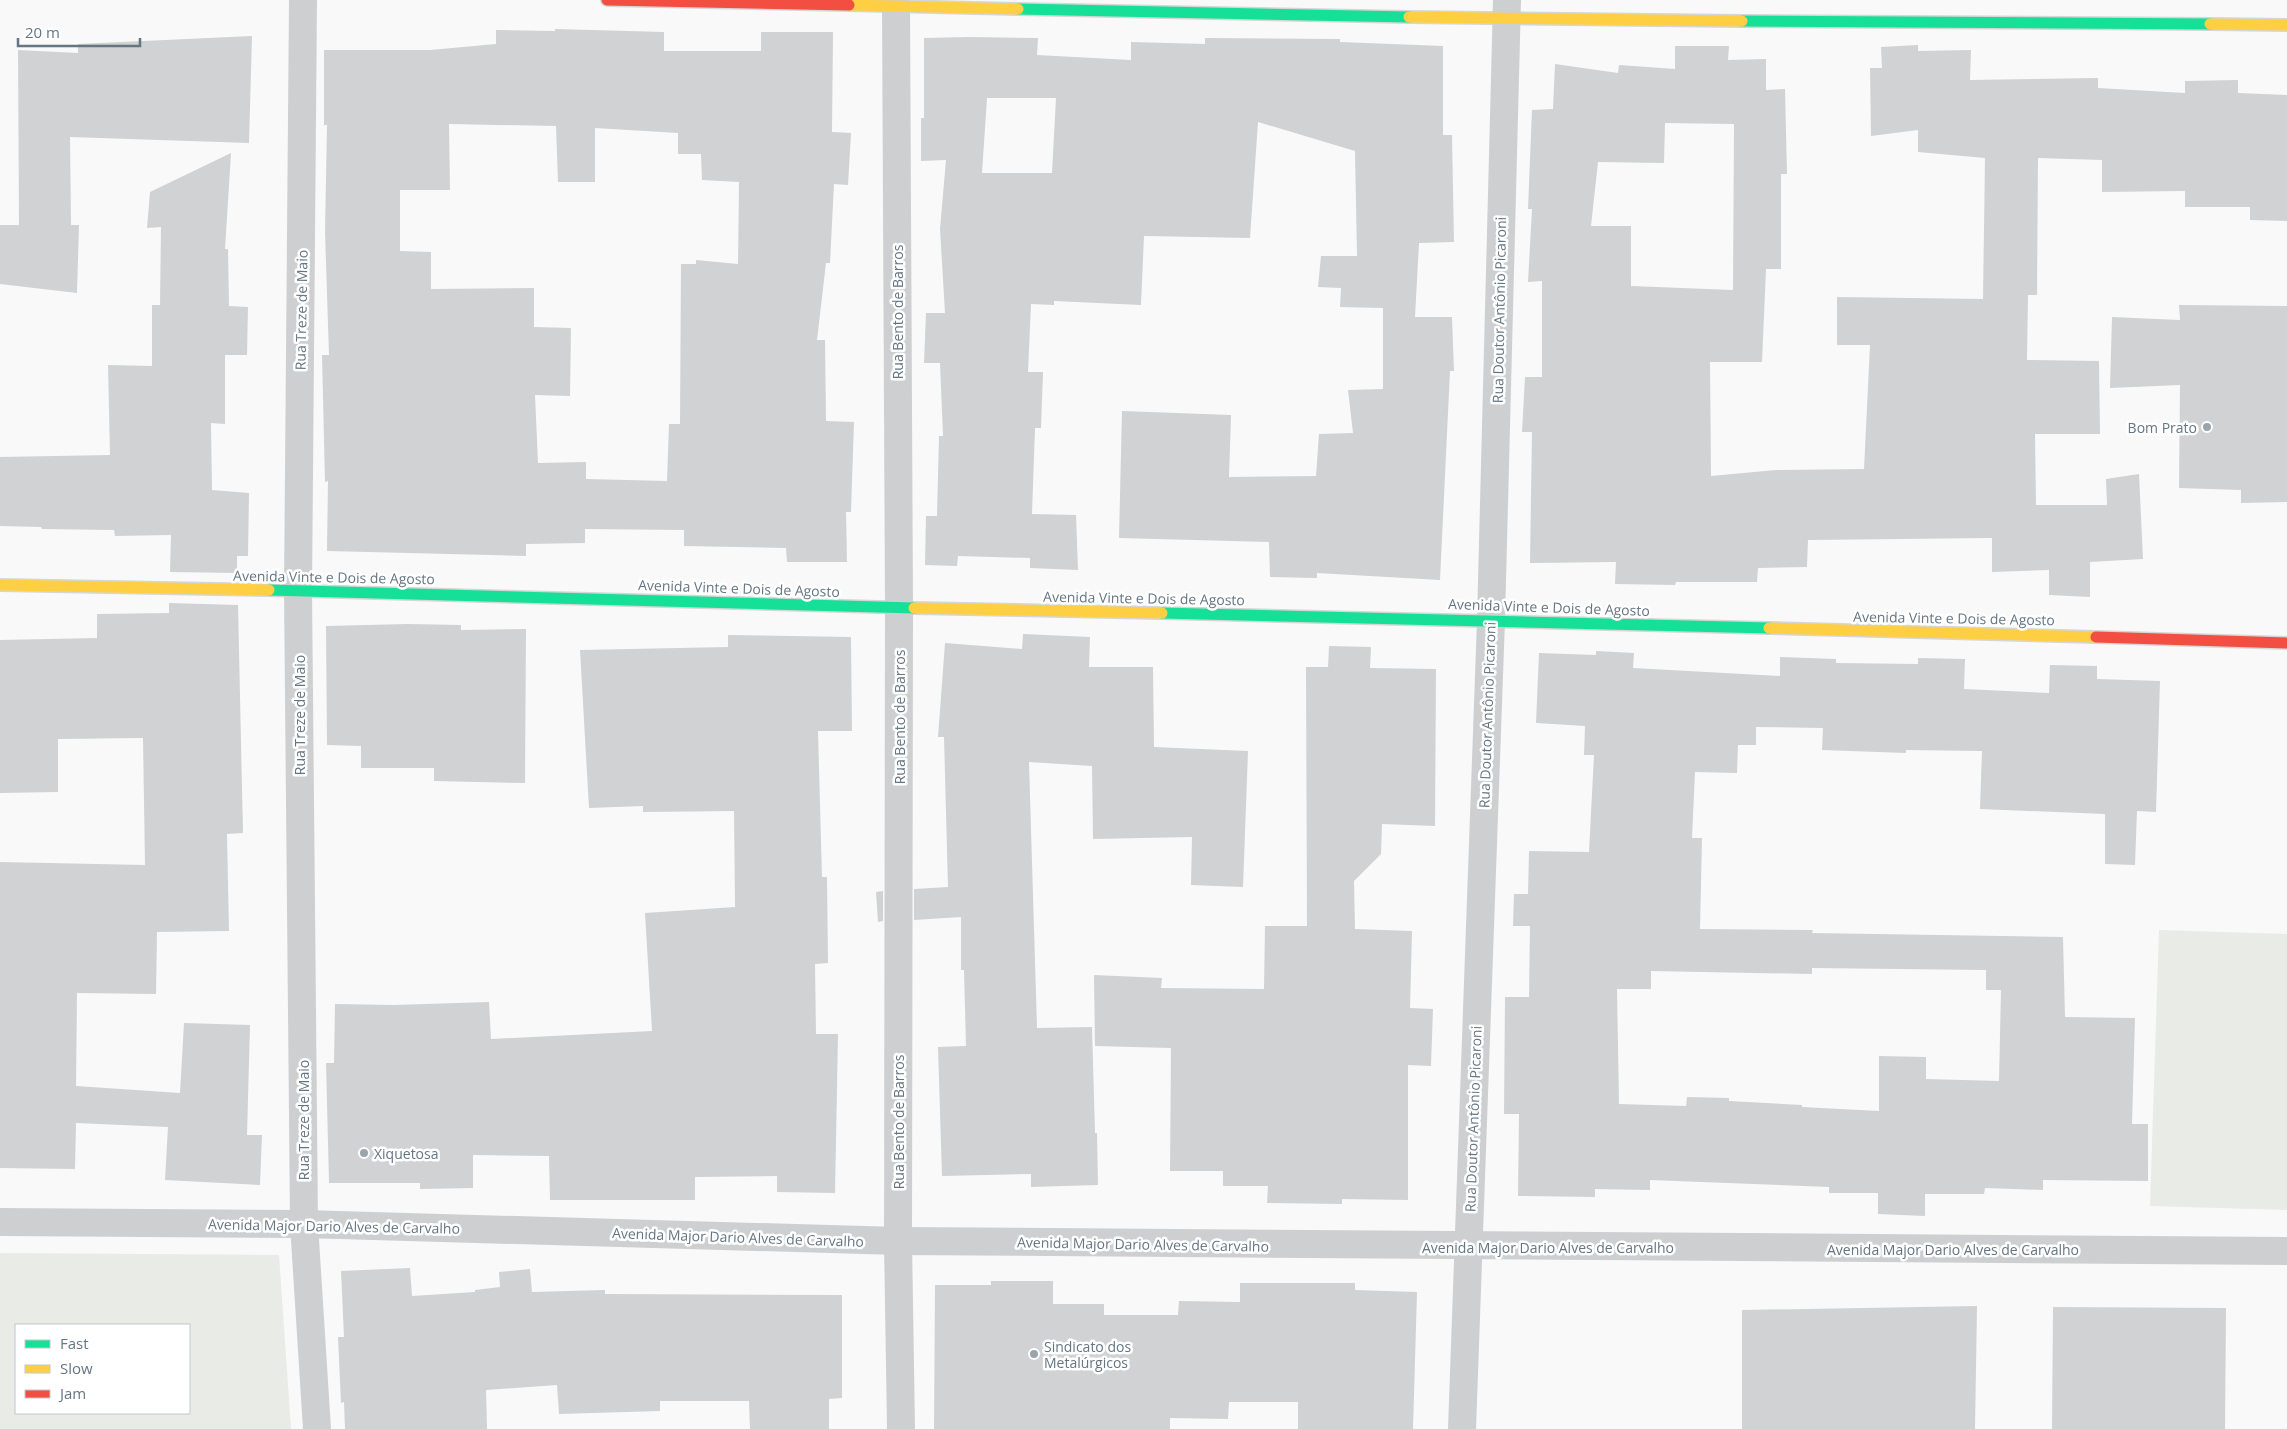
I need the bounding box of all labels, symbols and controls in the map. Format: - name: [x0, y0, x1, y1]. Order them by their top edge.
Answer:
- scale bar: [18, 15, 140, 47]
- text: 20 m: [25, 22, 60, 42]
- street label: Rua Doutor Antônio Picaroni: [1488, 217, 1510, 403]
- street label: Rua Bento de Barros: [888, 244, 907, 379]
- street label: Rua Treze de Maio: [290, 250, 312, 370]
- place label: Bom Prato: [2128, 418, 2197, 437]
- marker: Bom Prato: [2201, 421, 2213, 433]
- street label: Avenida Vinte e Dois de Agosto: [233, 566, 435, 588]
- street label: Avenida Vinte e Dois de Agosto: [638, 575, 840, 601]
- street label: Avenida Vinte e Dois de Agosto: [1043, 587, 1245, 609]
- street label: Avenida Vinte e Dois de Agosto: [1448, 594, 1650, 620]
- street label: Avenida Vinte e Dois de Agosto: [1853, 607, 2055, 629]
- street label: Rua Doutor Antônio Picaroni: [1474, 622, 1500, 808]
- street label: Rua Bento de Barros: [890, 649, 909, 784]
- street label: Rua Treze de Maio: [290, 655, 309, 775]
- street label: Rua Doutor Antônio Picaroni: [1460, 1026, 1486, 1212]
- street label: Rua Bento de Barros: [889, 1054, 908, 1189]
- street label: Rua Treze de Maio: [294, 1060, 313, 1180]
- place label: Xiquetosa: [374, 1144, 439, 1163]
- marker: Xiquetosa: [358, 1147, 370, 1159]
- street label: Avenida Major Dario Alves de Carvalho: [208, 1214, 460, 1238]
- street label: Avenida Major Dario Alves de Carvalho: [612, 1223, 864, 1251]
- street label: Avenida Major Dario Alves de Carvalho: [1017, 1232, 1269, 1256]
- street label: Avenida Major Dario Alves de Carvalho: [1422, 1238, 1674, 1257]
- street label: Avenida Major Dario Alves de Carvalho: [1827, 1240, 2079, 1259]
- legend: [15, 1324, 190, 1414]
- text: Fast: [60, 1333, 89, 1353]
- place label: Sindicato dos Metalúrgicos: [1044, 1337, 1131, 1372]
- marker: Sindicato dos Metalúrgicos: [1028, 1348, 1040, 1360]
- text: Slow: [60, 1358, 93, 1378]
- text: Jam: [58, 1383, 86, 1403]

